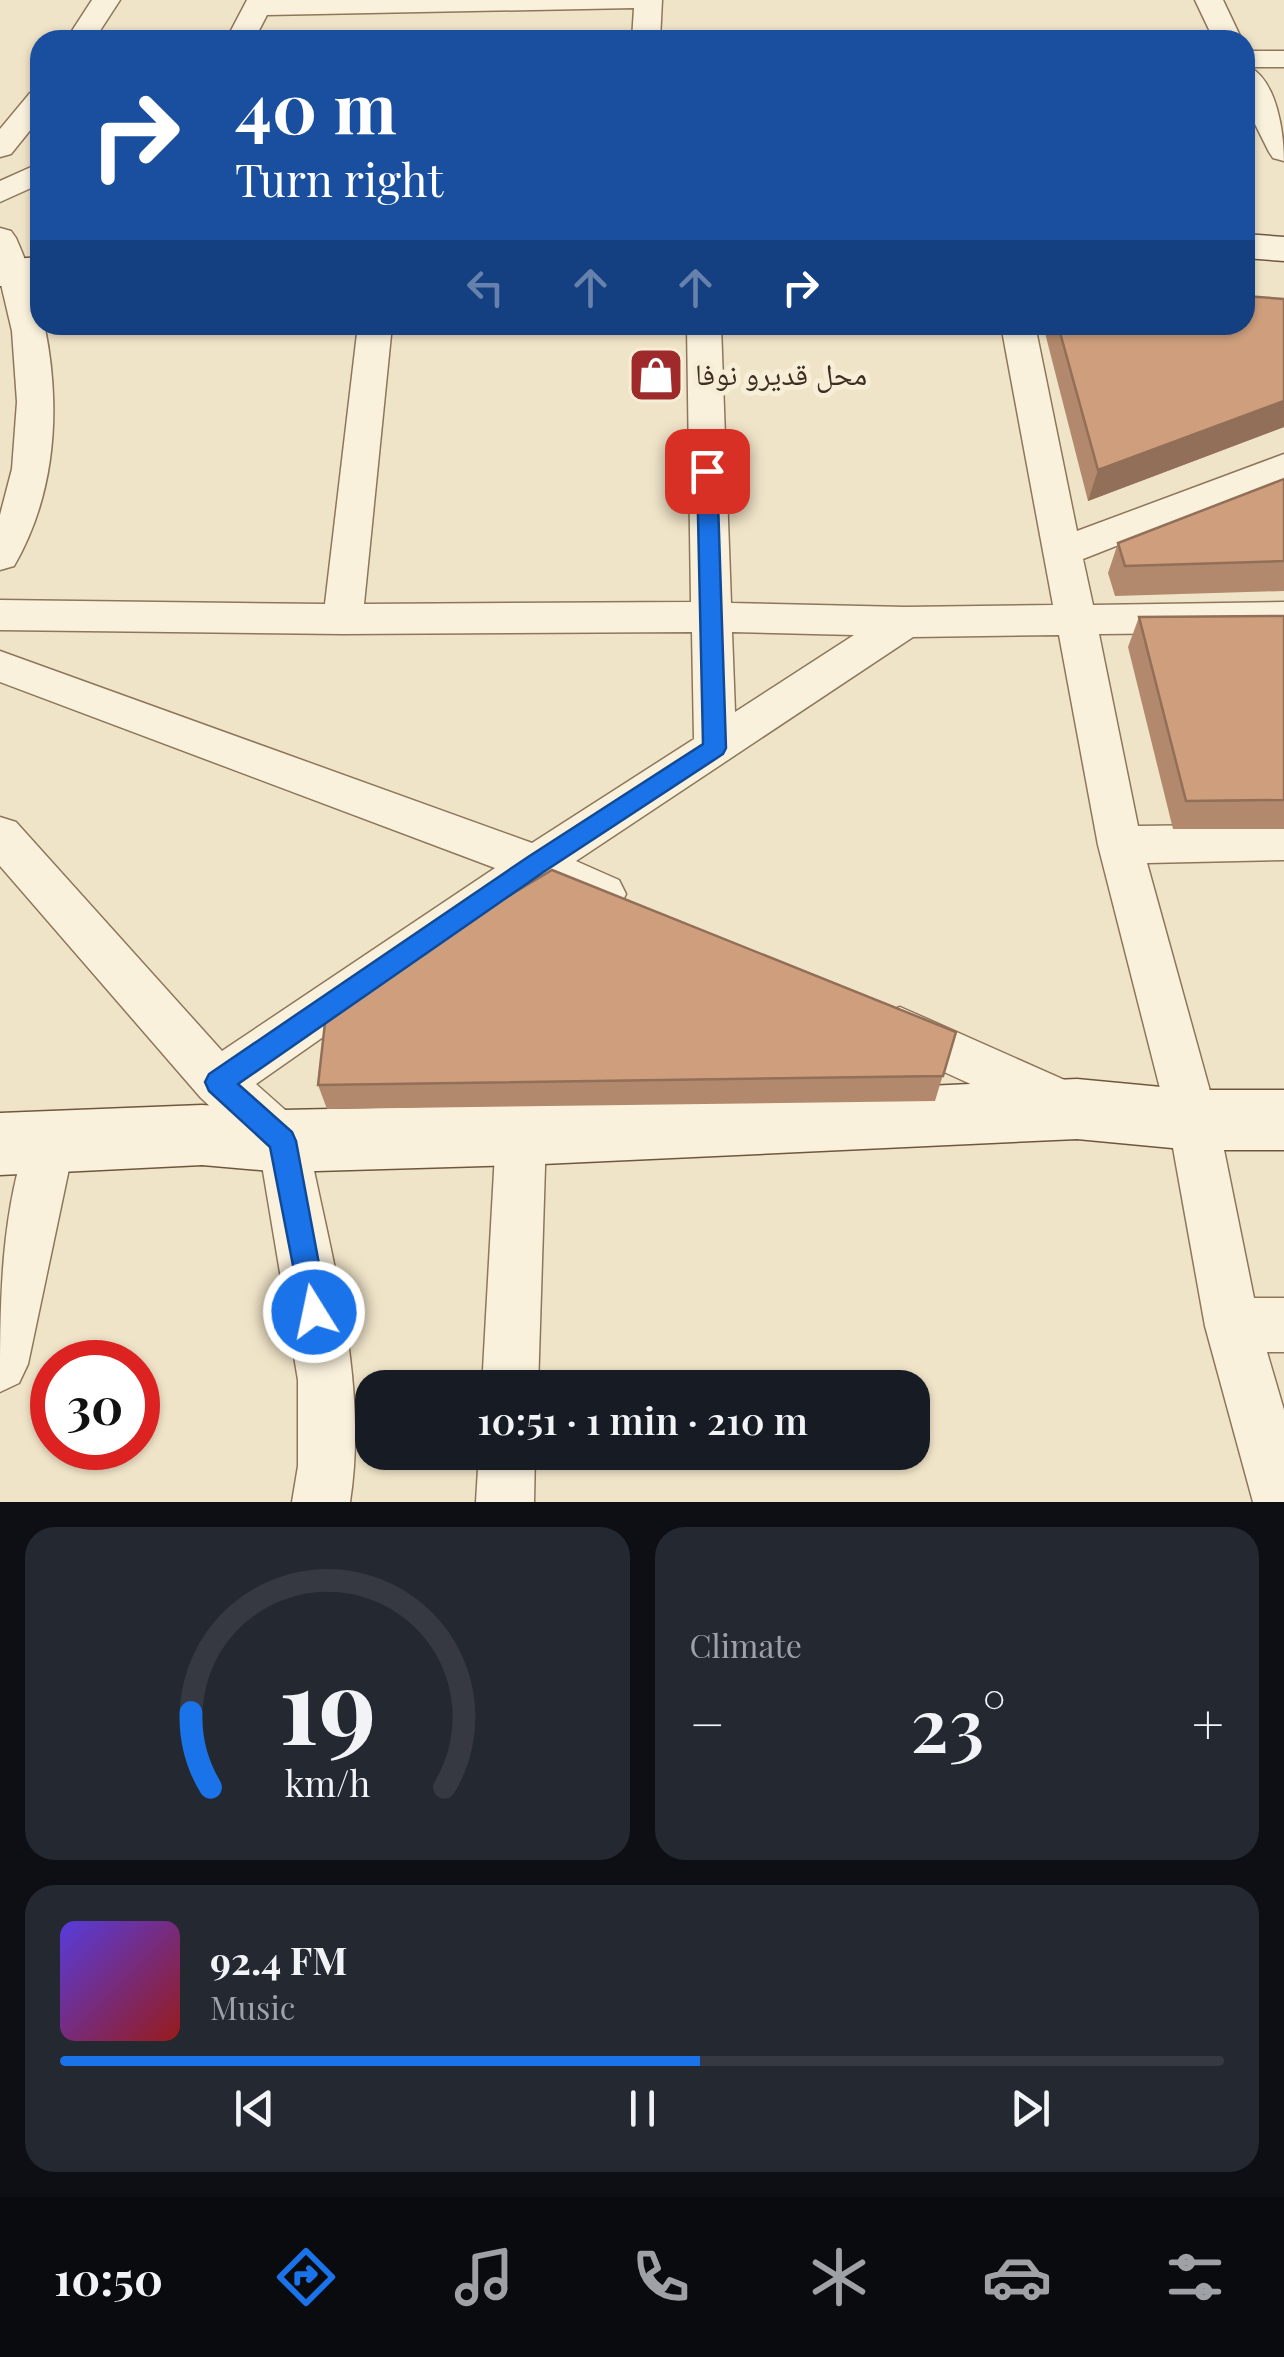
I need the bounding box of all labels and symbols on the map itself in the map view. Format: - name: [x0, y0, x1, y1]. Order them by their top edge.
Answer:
- shop icon: محل قديرو نوفا: [626, 345, 686, 405]
- place label: محل قديرو نوفا: [695, 353, 867, 393]
- pin: [665, 429, 750, 514]
- position arrow: [262, 1260, 366, 1364]
- speed limit sign: 30: [30, 1340, 160, 1470]

